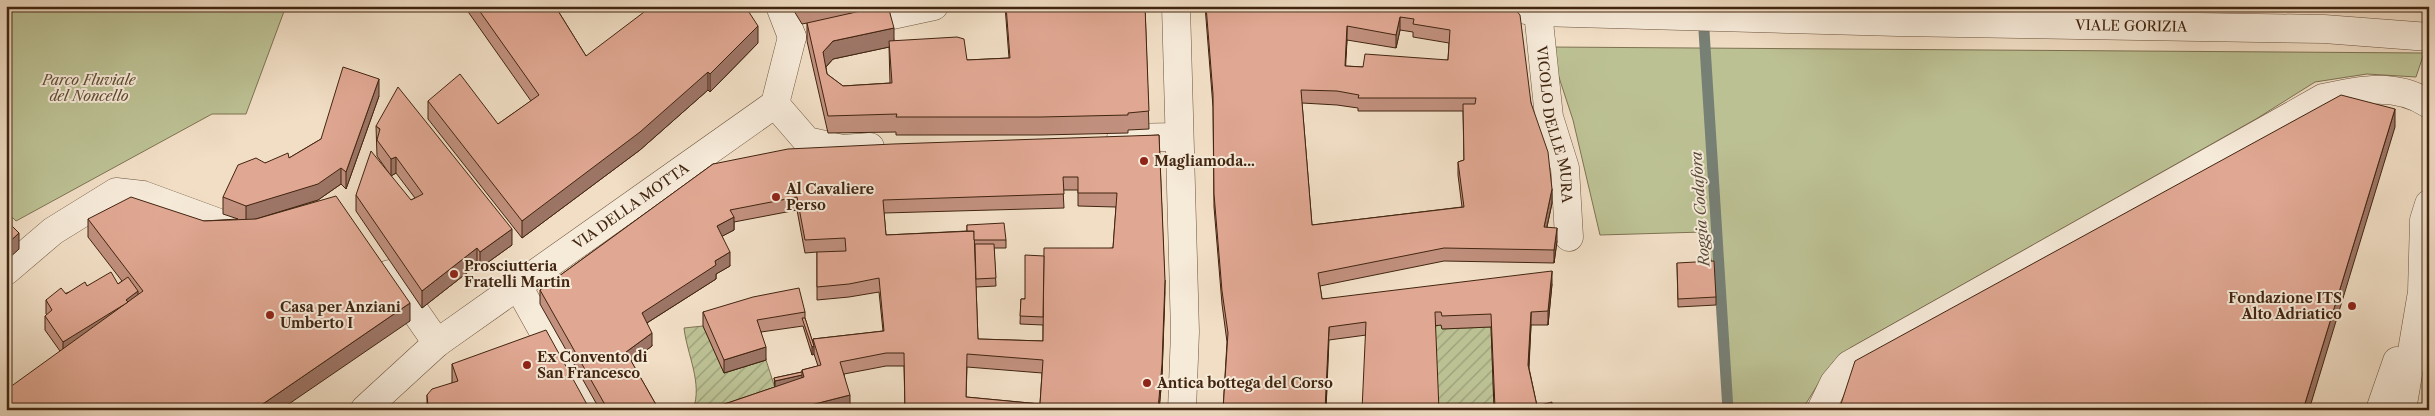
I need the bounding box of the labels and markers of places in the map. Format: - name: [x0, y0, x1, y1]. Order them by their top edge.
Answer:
- place label: Magliamoda...: [1154, 152, 1255, 170]
- marker: Magliamoda...: [1138, 155, 1150, 167]
- place label: Al Cavaliere Perso: [785, 180, 874, 214]
- marker: Al Cavaliere Perso: [770, 191, 782, 203]
- place label: Prosciutteria Fratelli Martin: [464, 257, 571, 291]
- marker: Prosciutteria Fratelli Martin: [448, 268, 460, 280]
- place label: Fondazione ITS Alto Adriatico: [2228, 289, 2342, 323]
- place label: Casa per Anziani Umberto I: [280, 298, 401, 332]
- marker: Fondazione ITS Alto Adriatico: [2346, 300, 2358, 312]
- marker: Casa per Anziani Umberto I: [264, 309, 276, 321]
- place label: Ex Convento di San Francesco: [537, 348, 647, 382]
- marker: Ex Convento di San Francesco: [521, 359, 533, 371]
- place label: Antica bottega del Corso: [1156, 374, 1333, 392]
- marker: Antica bottega del Corso: [1141, 377, 1153, 389]

